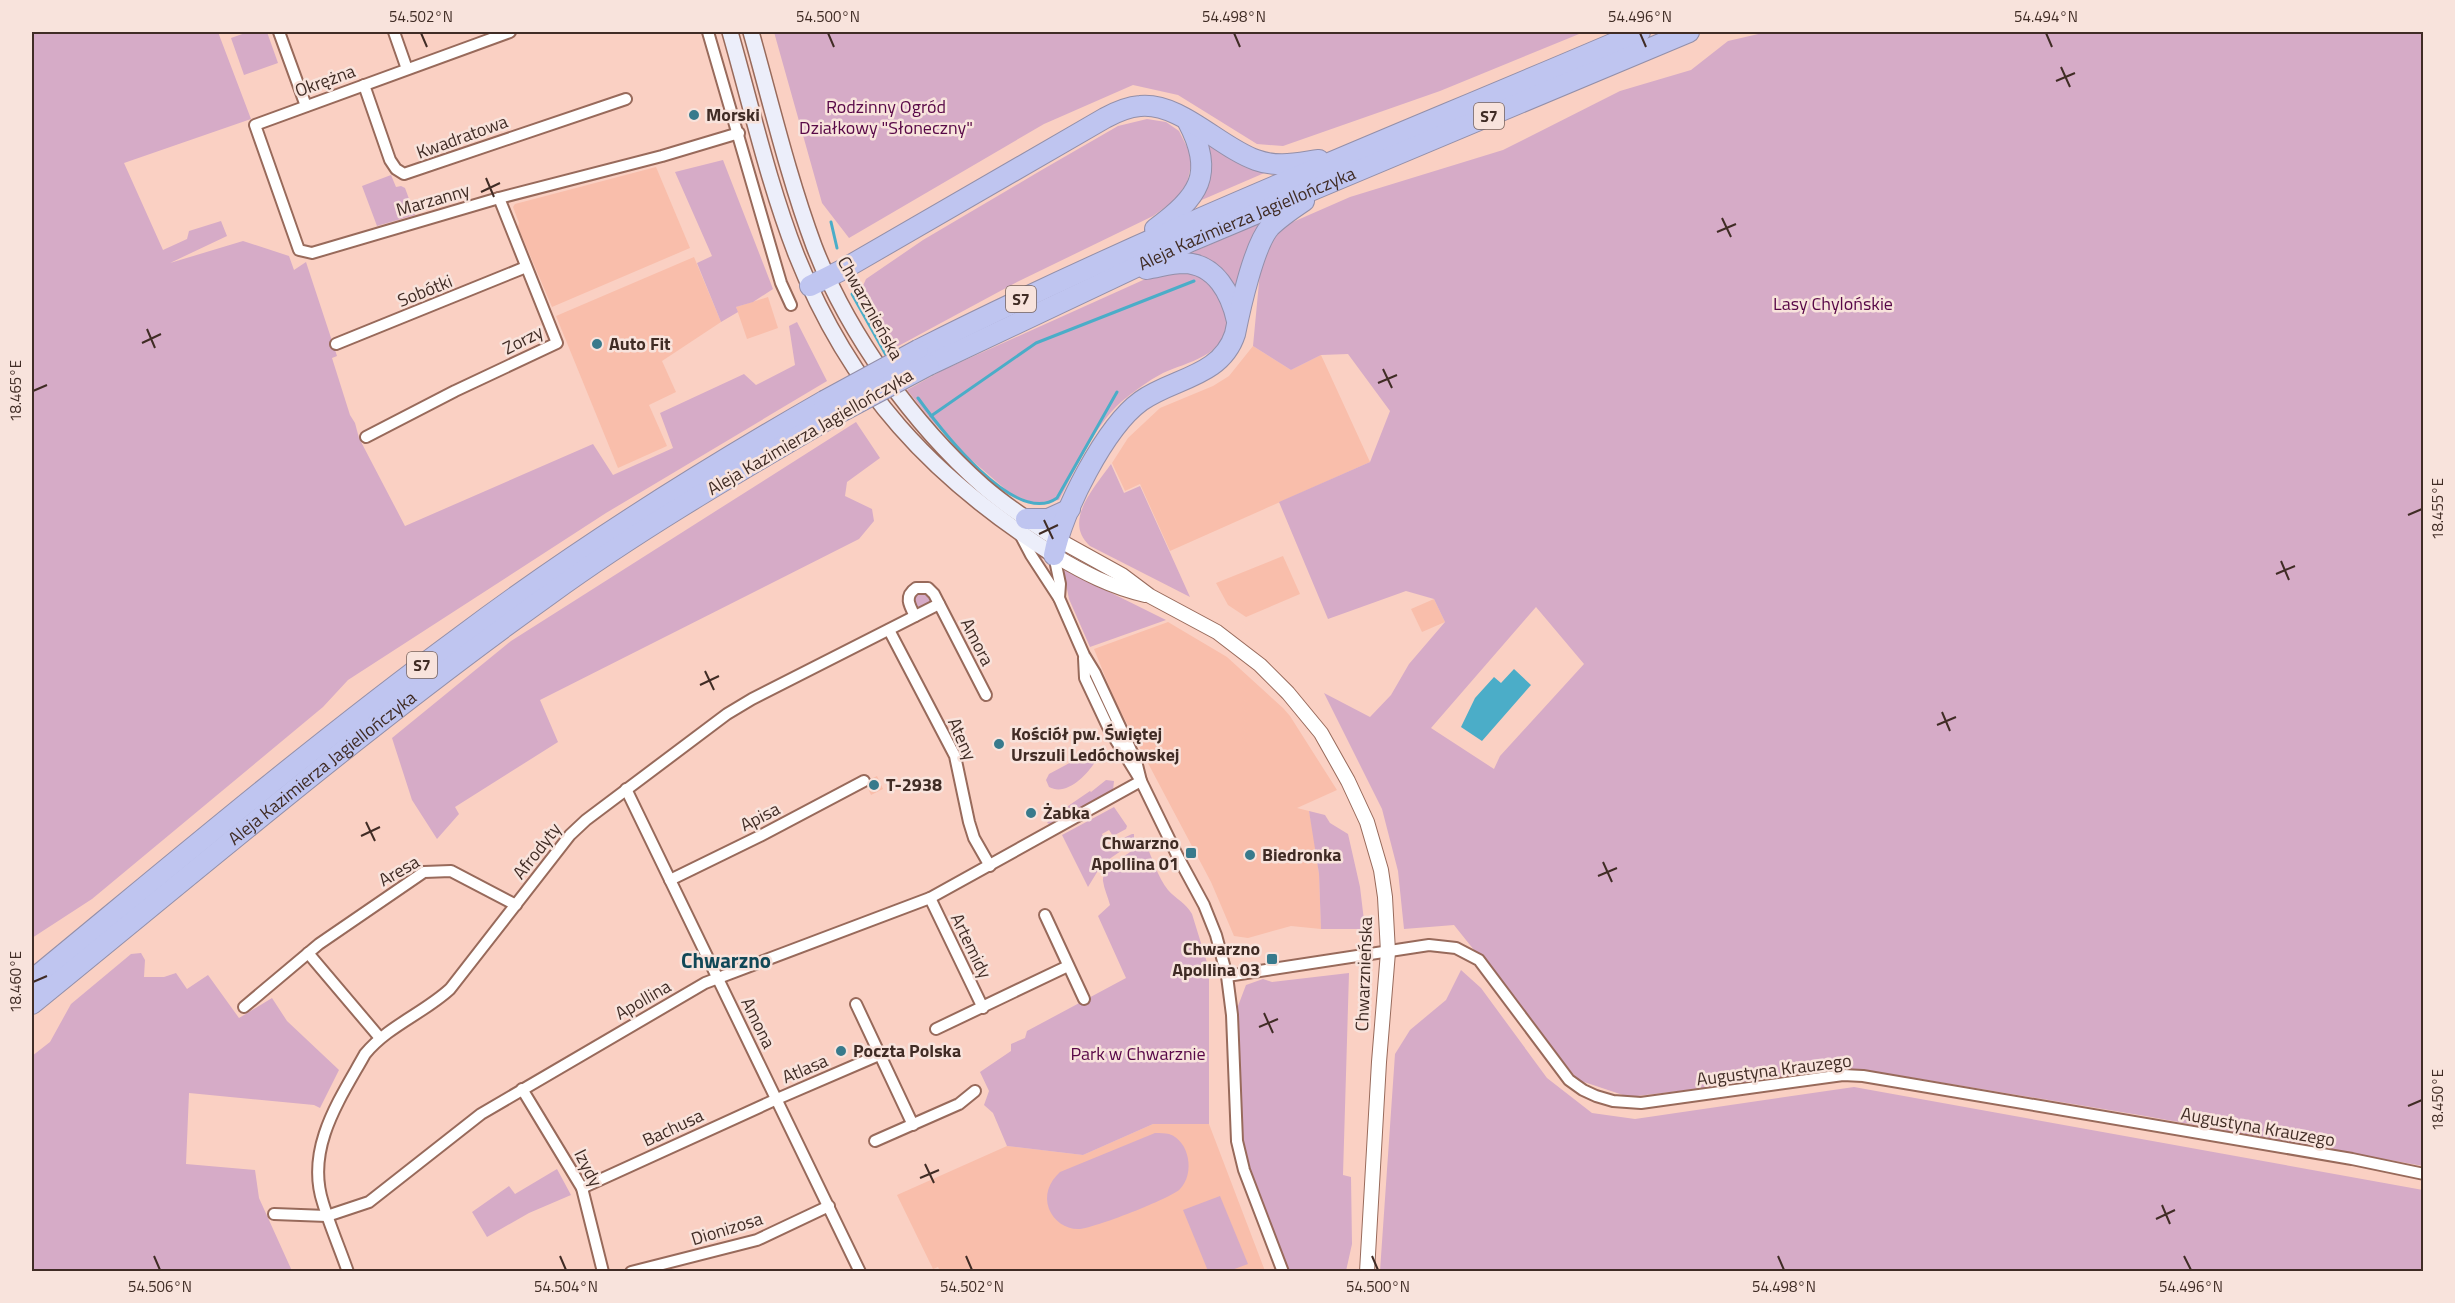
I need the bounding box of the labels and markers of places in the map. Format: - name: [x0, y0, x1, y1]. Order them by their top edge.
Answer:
- place label: Morski: [706, 101, 760, 128]
- marker: Morski: [687, 108, 701, 122]
- place label: Auto Fit: [609, 330, 671, 357]
- marker: Auto Fit: [590, 337, 604, 351]
- place label: Kościół pw. Świętej Urszuli Ledóchowskej: [1011, 720, 1180, 768]
- marker: Kościół pw. Świętej Urszuli Ledóchowskej: [992, 737, 1006, 751]
- place label: T-2938: [886, 771, 942, 798]
- marker: T-2938: [867, 778, 881, 792]
- place label: Żabka: [1043, 799, 1090, 826]
- marker: Żabka: [1024, 806, 1038, 820]
- place label: Chwarzno Apollina 01: [1091, 829, 1179, 877]
- place label: Biedronka: [1262, 841, 1341, 868]
- marker: Chwarzno Apollina 01: [1184, 846, 1198, 860]
- marker: Biedronka: [1243, 848, 1257, 862]
- place label: Chwarzno Apollina 03: [1172, 935, 1260, 983]
- marker: Chwarzno Apollina 03: [1265, 952, 1279, 966]
- place label: Poczta Polska: [853, 1037, 961, 1064]
- marker: Poczta Polska: [834, 1044, 848, 1058]

